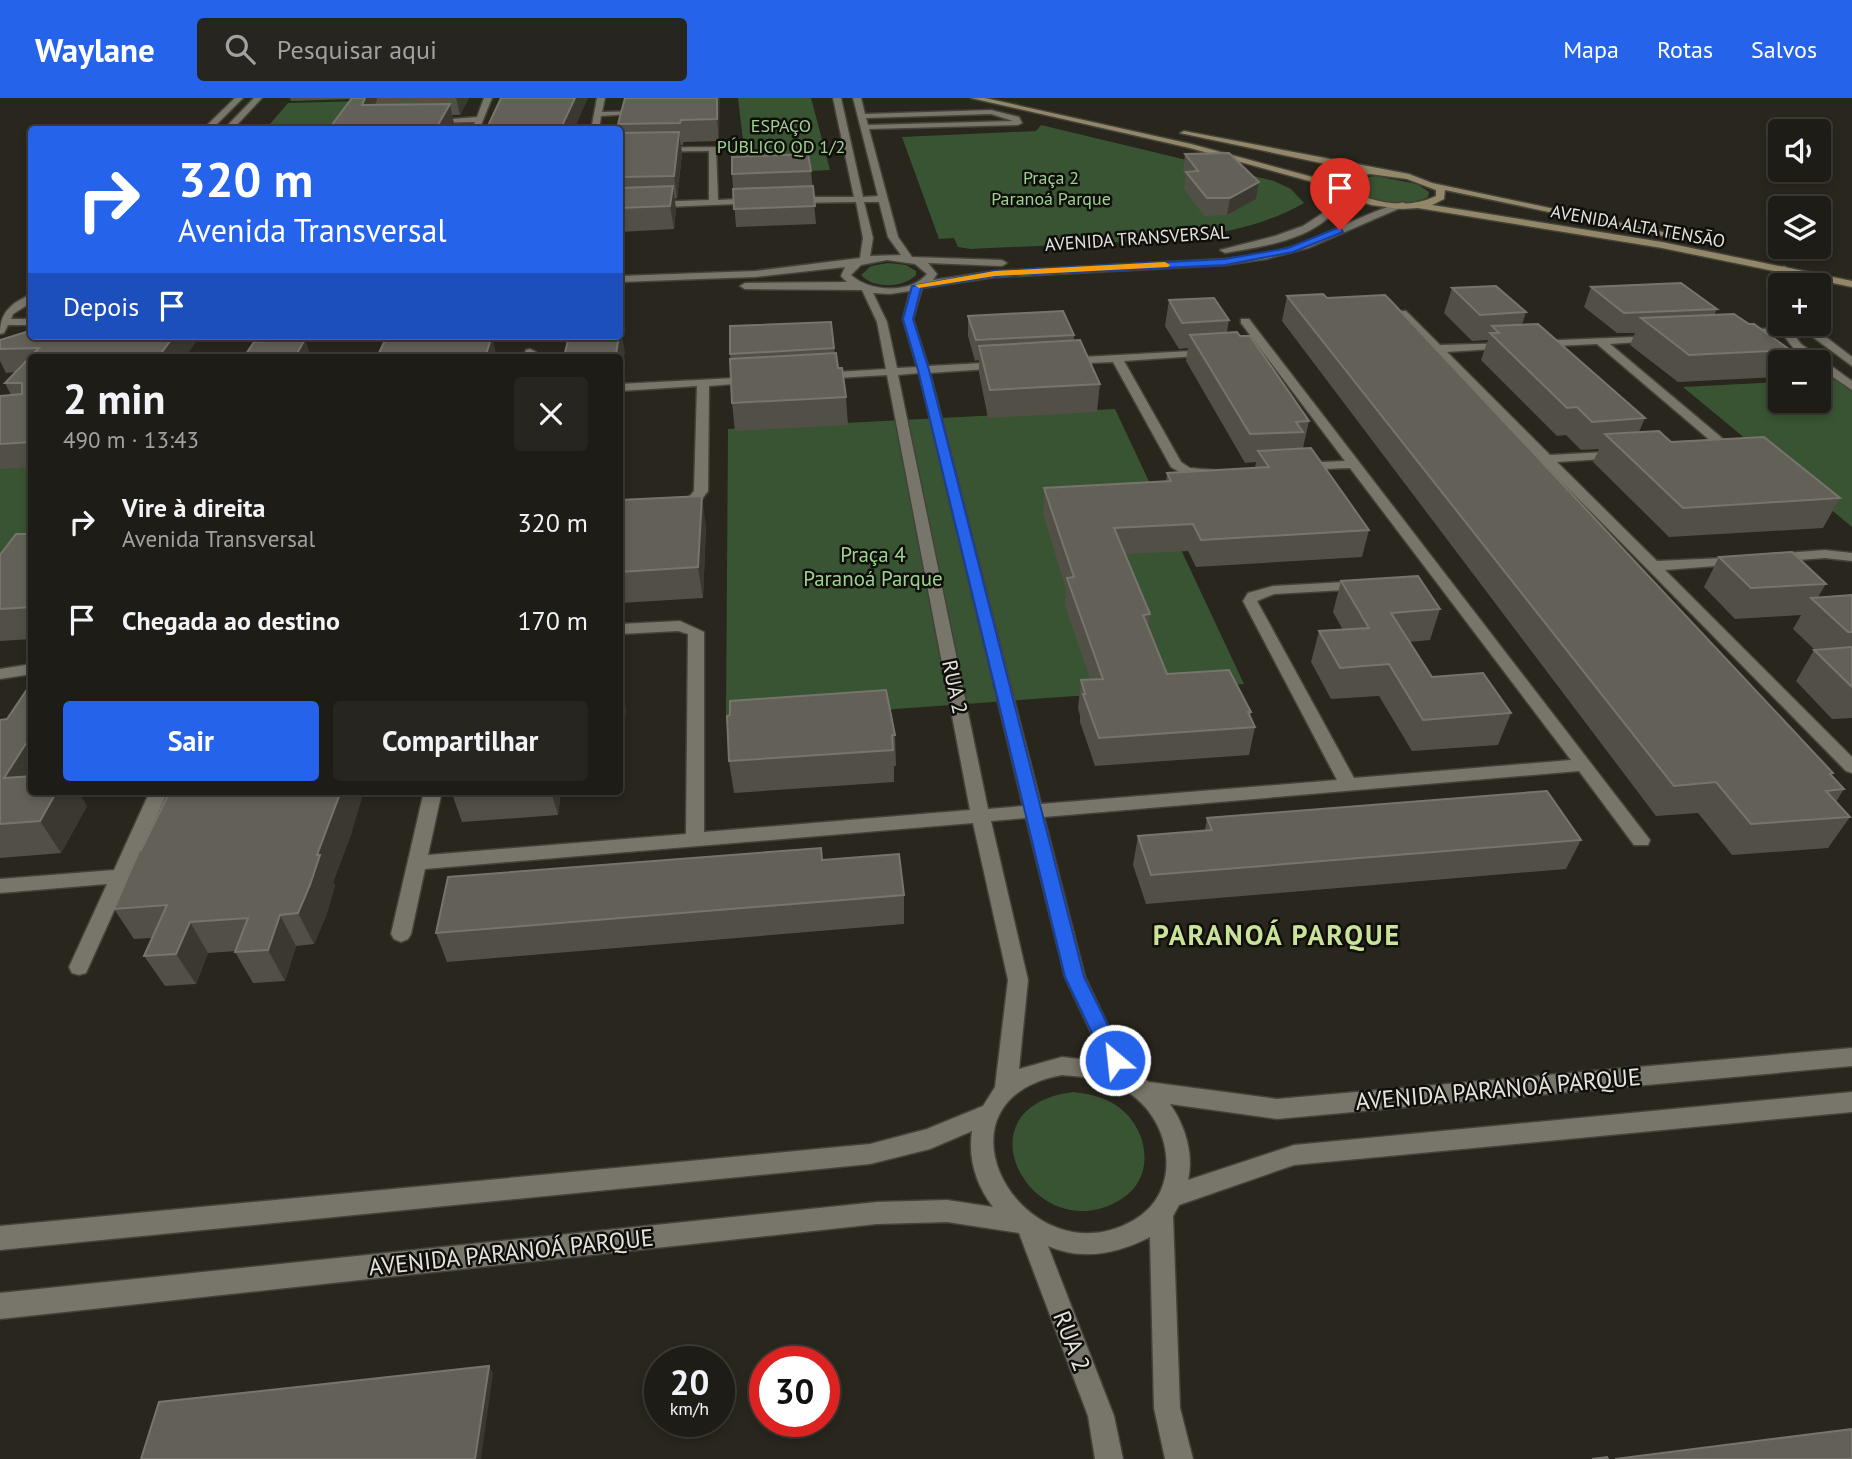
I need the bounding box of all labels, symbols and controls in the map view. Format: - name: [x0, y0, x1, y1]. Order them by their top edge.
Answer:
- search box: [197, 18, 687, 81]
- text: Waylane: [35, 28, 155, 71]
- icon: search: [221, 30, 259, 68]
- text: Pesquisar aqui: [277, 33, 437, 66]
- text: Mapa: [1563, 34, 1619, 65]
- text: Rotas: [1657, 34, 1713, 65]
- text: Salvos: [1751, 34, 1817, 65]
- park label: ESPAÇO PÚBLICO QD 1/2: [717, 114, 845, 158]
- map controls: [1768, 119, 1831, 413]
- button: sound: [1768, 119, 1831, 182]
- text: 320 m: [178, 147, 313, 211]
- icon: right: [63, 154, 154, 245]
- pin: [1310, 158, 1370, 230]
- park label: Praça 2 Paranoá Parque: [991, 166, 1111, 210]
- icon: arrive: [1321, 169, 1359, 207]
- button: layers: [1768, 196, 1831, 259]
- street label: AVENIDA ALTA TENSĀO: [1549, 199, 1727, 253]
- text: Avenida Transversal: [178, 209, 447, 251]
- street label: AVENIDA TRANSVERSAL: [1044, 220, 1230, 256]
- button: +: [1768, 273, 1831, 336]
- icon: arrive: [153, 287, 191, 325]
- text: Depois: [63, 290, 139, 323]
- button: −: [1768, 350, 1831, 413]
- text: 2 min: [63, 371, 165, 426]
- button: close: [514, 377, 588, 451]
- text: 490 m · 13:43: [63, 425, 199, 454]
- text: Vire à direita: [122, 491, 265, 524]
- icon: right: [63, 503, 101, 541]
- text: 320 m: [517, 506, 588, 539]
- text: Avenida Transversal: [122, 524, 315, 553]
- park label: Praça 4 Paranoá Parque: [803, 541, 943, 592]
- icon: arrive: [63, 601, 101, 639]
- text: Chegada ao destino: [122, 604, 340, 637]
- text: 170 m: [517, 604, 588, 637]
- street label: RUA 2: [936, 657, 974, 717]
- button: Sair: [63, 701, 319, 781]
- button: Compartilhar: [333, 701, 588, 781]
- district label: PARANOÁ PARQUE: [1153, 916, 1401, 953]
- position arrow: [1078, 1023, 1152, 1097]
- street label: AVENIDA PARANOÁ PARQUE: [1354, 1061, 1642, 1117]
- street label: AVENIDA PARANOÁ PARQUE: [367, 1222, 655, 1282]
- street label: RUA 2: [1046, 1306, 1098, 1376]
- speed limit sign: 30: [749, 1346, 840, 1437]
- text: 20: [670, 1359, 709, 1405]
- text: km/h: [670, 1397, 709, 1420]

